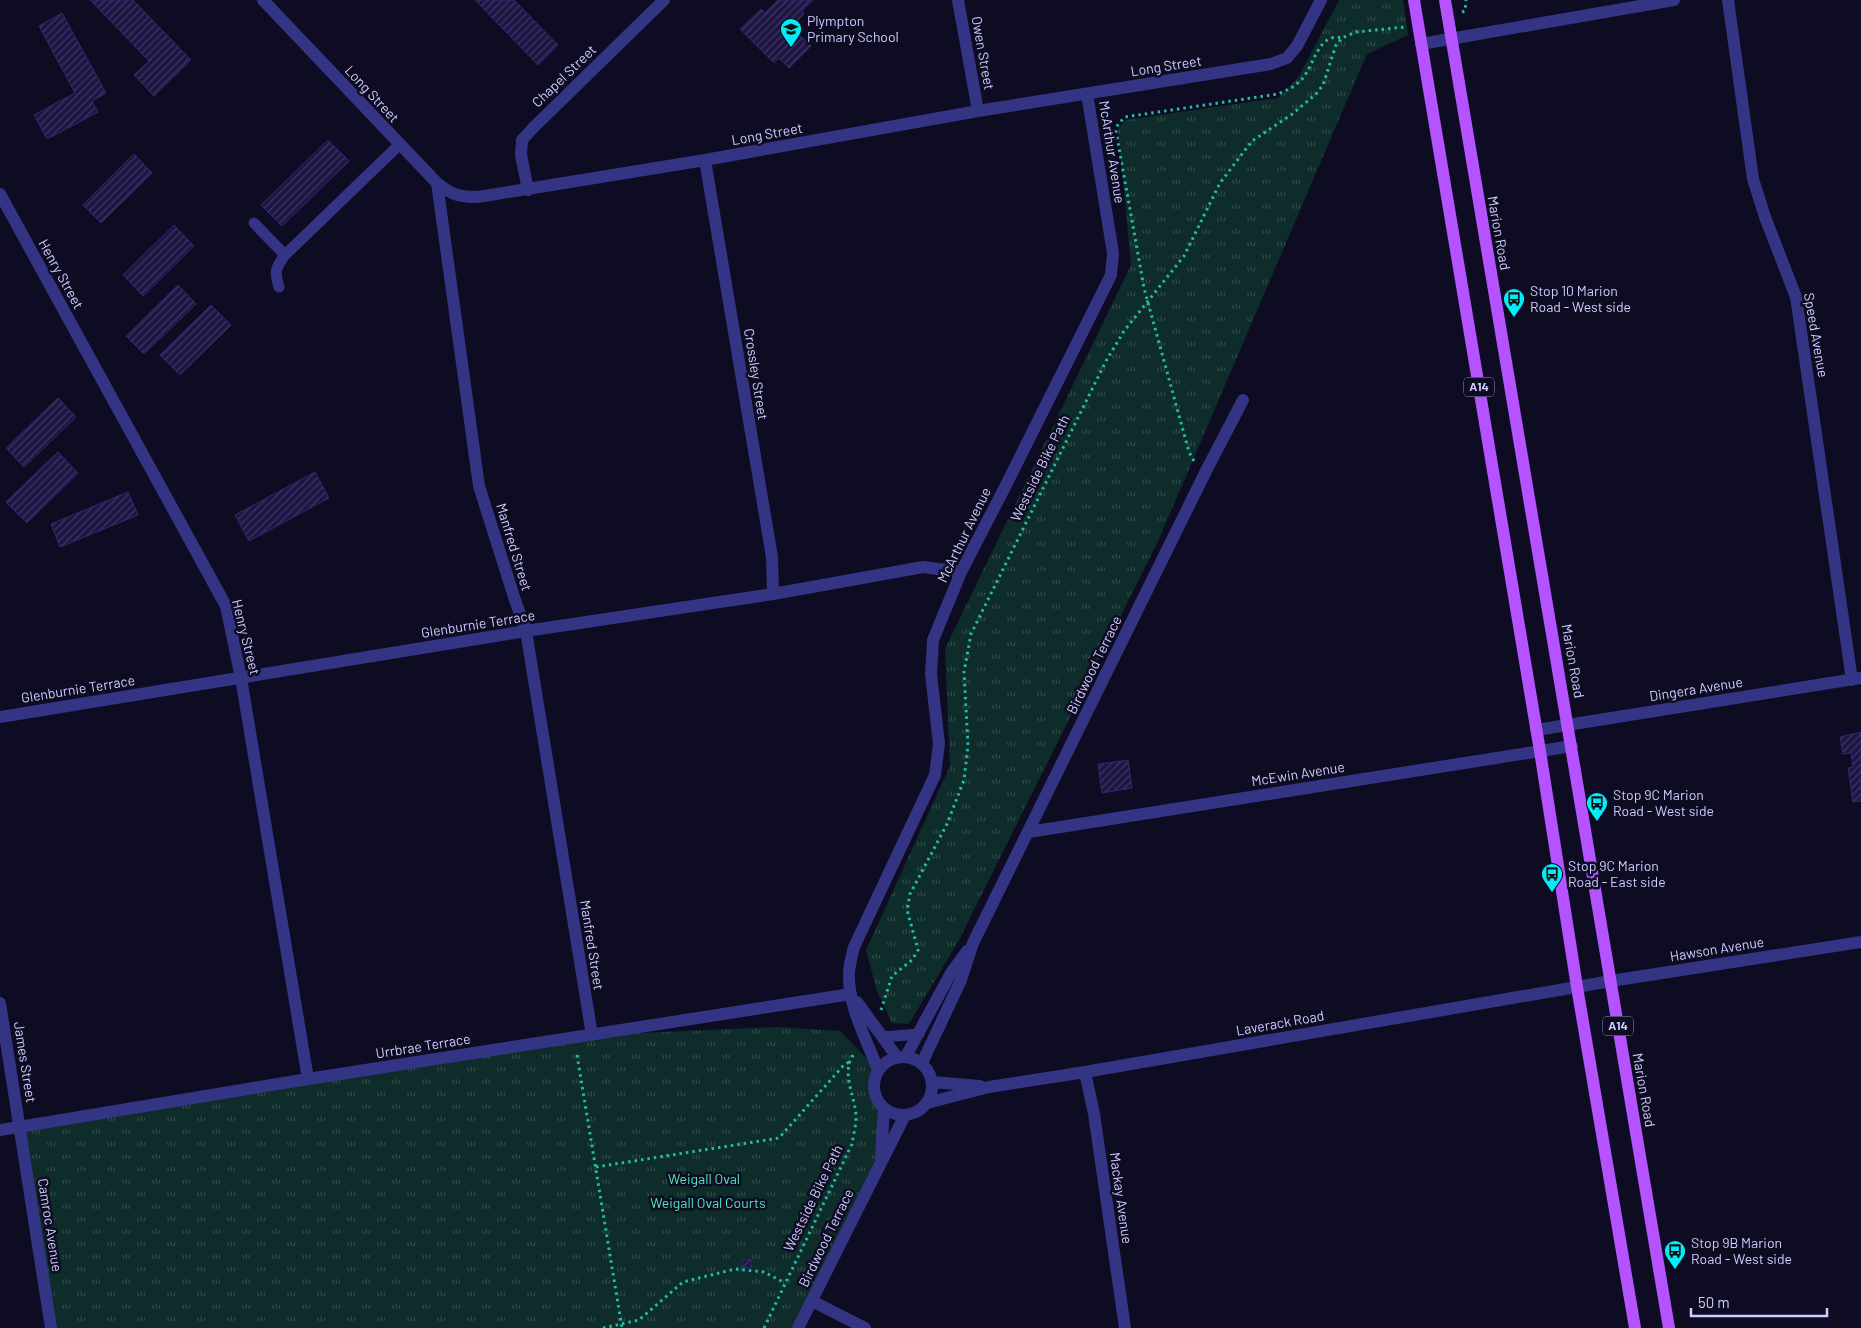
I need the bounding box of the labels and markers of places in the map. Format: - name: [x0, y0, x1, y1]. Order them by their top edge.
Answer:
- place label: Plympton Primary School: [807, 12, 899, 45]
- school or university icon: Plympton Primary School: [779, 17, 803, 48]
- place label: Stop 10 Marion Road - West side: [1530, 282, 1631, 315]
- bus stop icon: Stop 10 Marion Road - West side: [1502, 287, 1526, 318]
- place label: Stop 9C Marion Road - West side: [1613, 786, 1714, 819]
- bus stop icon: Stop 9C Marion Road - West side: [1585, 791, 1609, 822]
- place label: Stop 9C Marion Road - East side: [1568, 857, 1666, 890]
- bus stop icon: Stop 9C Marion Road - East side: [1540, 862, 1564, 893]
- place label: Stop 9B Marion Road - West side: [1691, 1234, 1792, 1267]
- bus stop icon: Stop 9B Marion Road - West side: [1663, 1239, 1687, 1270]

